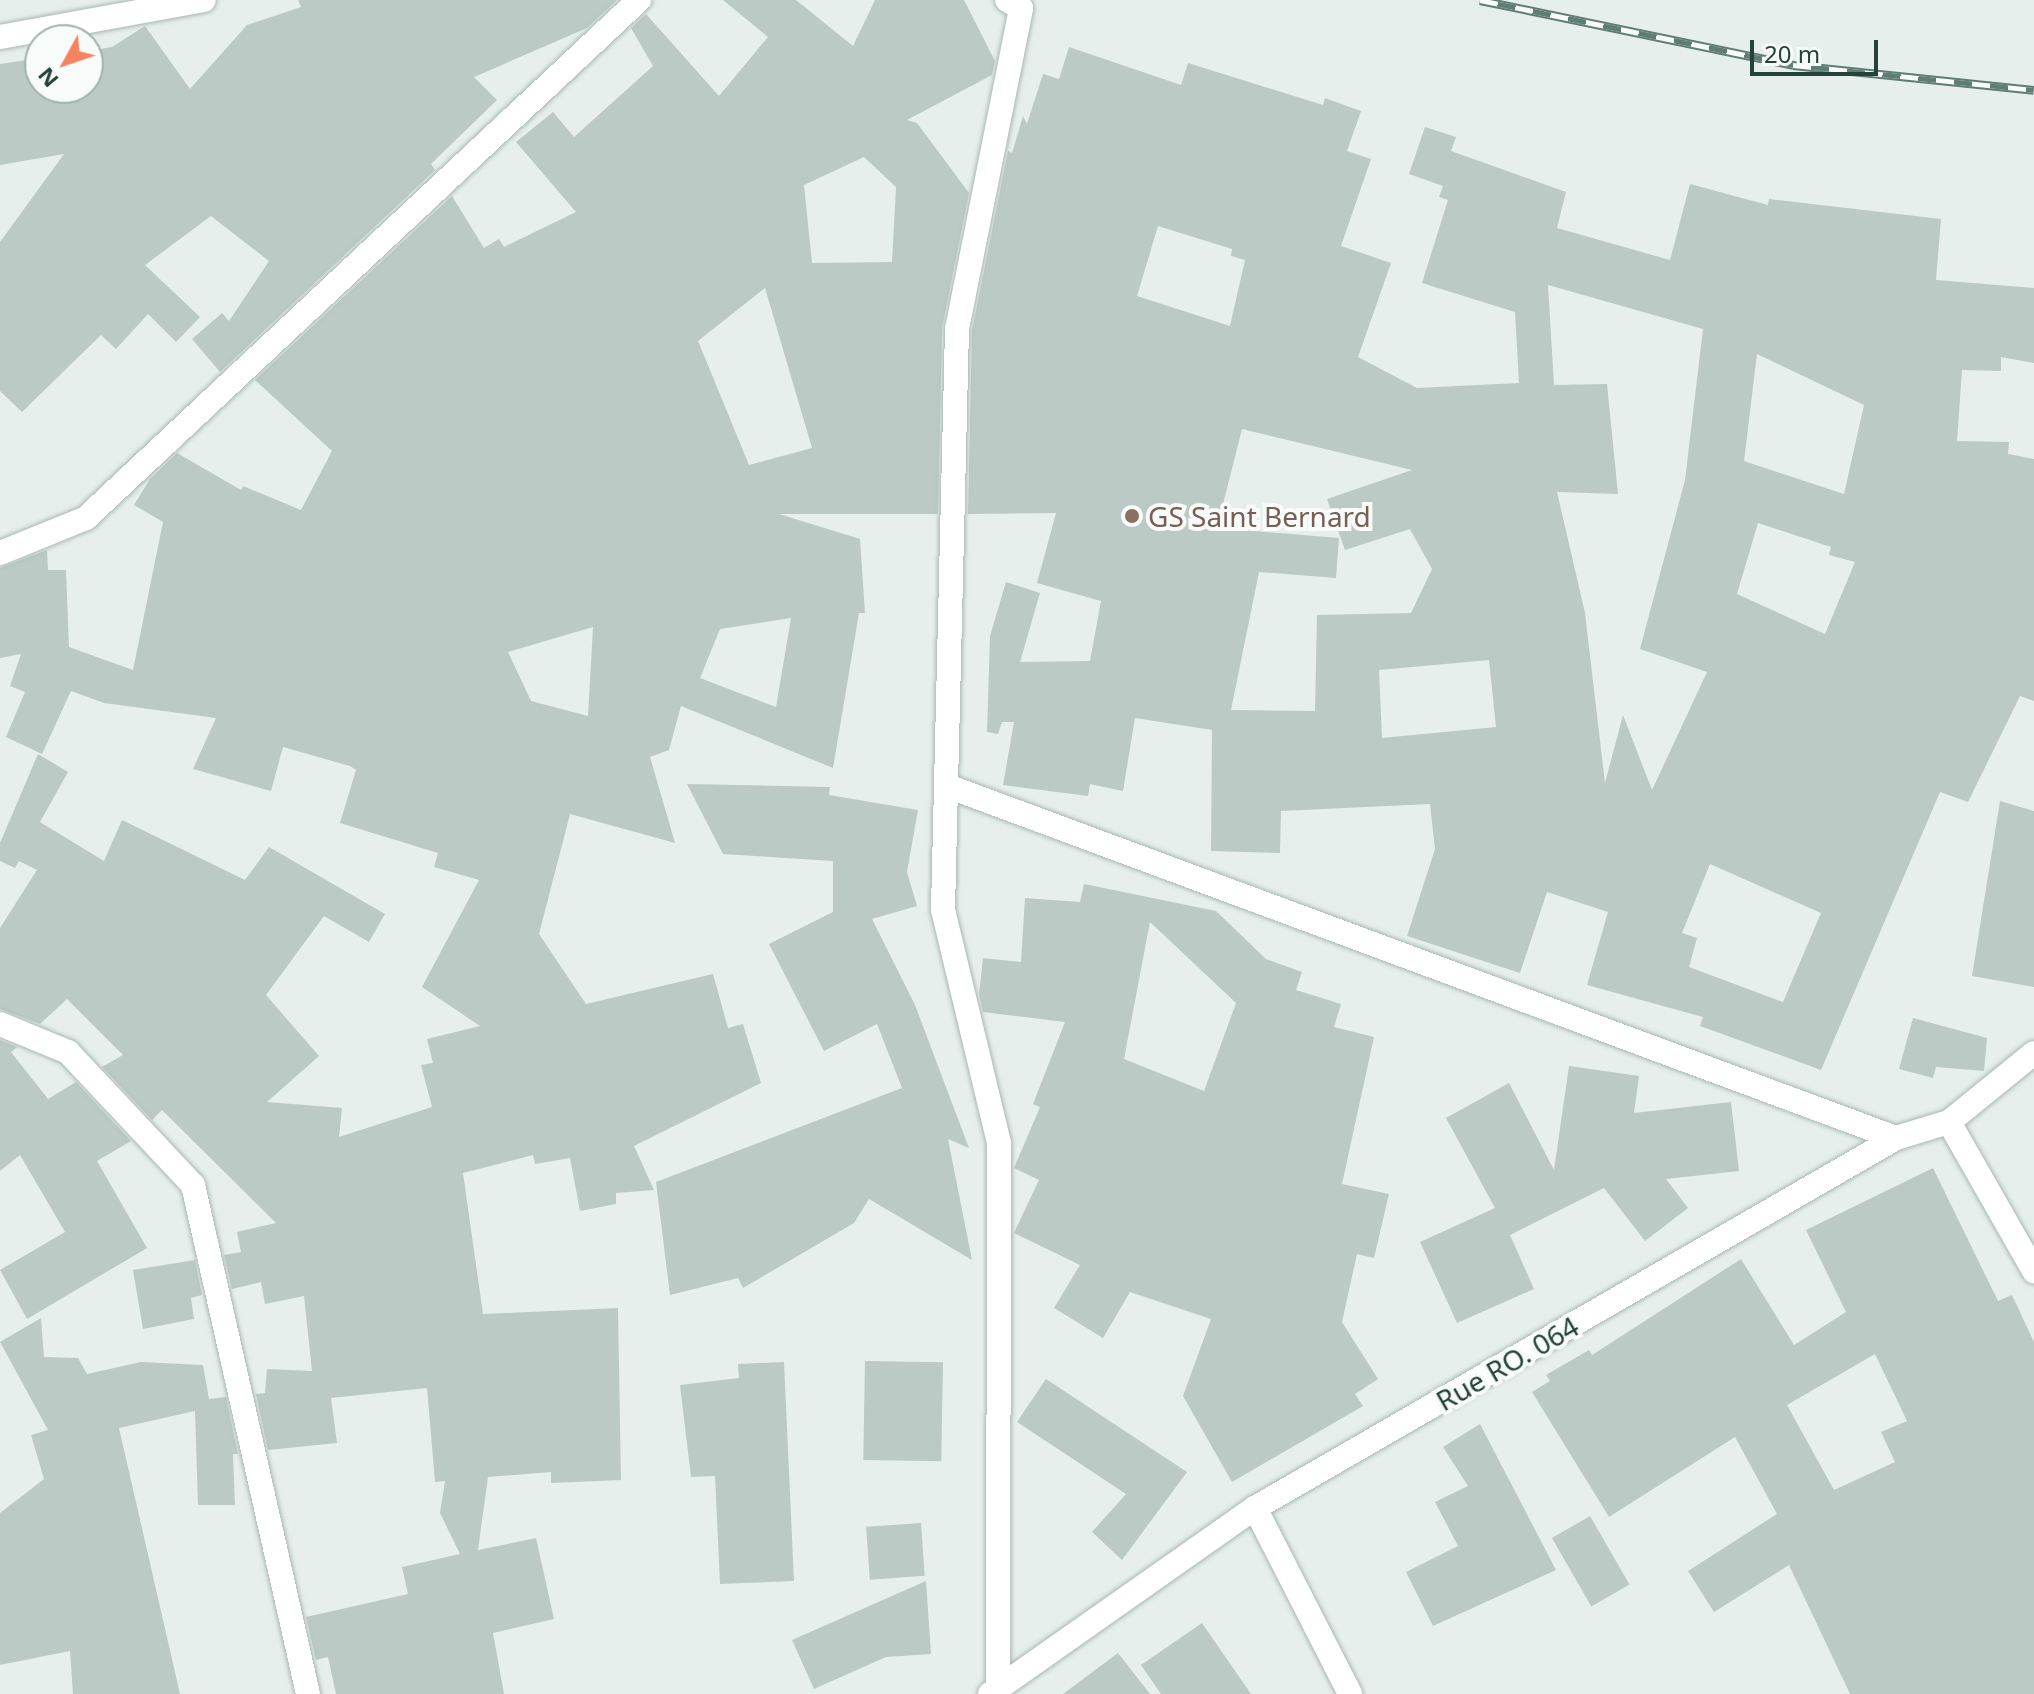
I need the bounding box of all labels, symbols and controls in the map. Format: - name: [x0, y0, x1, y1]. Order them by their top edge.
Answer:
- north arrow: [24, 24, 104, 104]
- scale bar: [1754, 24, 1882, 74]
- text: 20 m: [1764, 37, 1820, 70]
- text: N: [30, 62, 64, 95]
- place label: GS Saint Bernard: [1148, 499, 1371, 533]
- marker: GS Saint Bernard: [1123, 507, 1141, 525]
- street label: Rue RO. 064: [1430, 1309, 1584, 1417]

